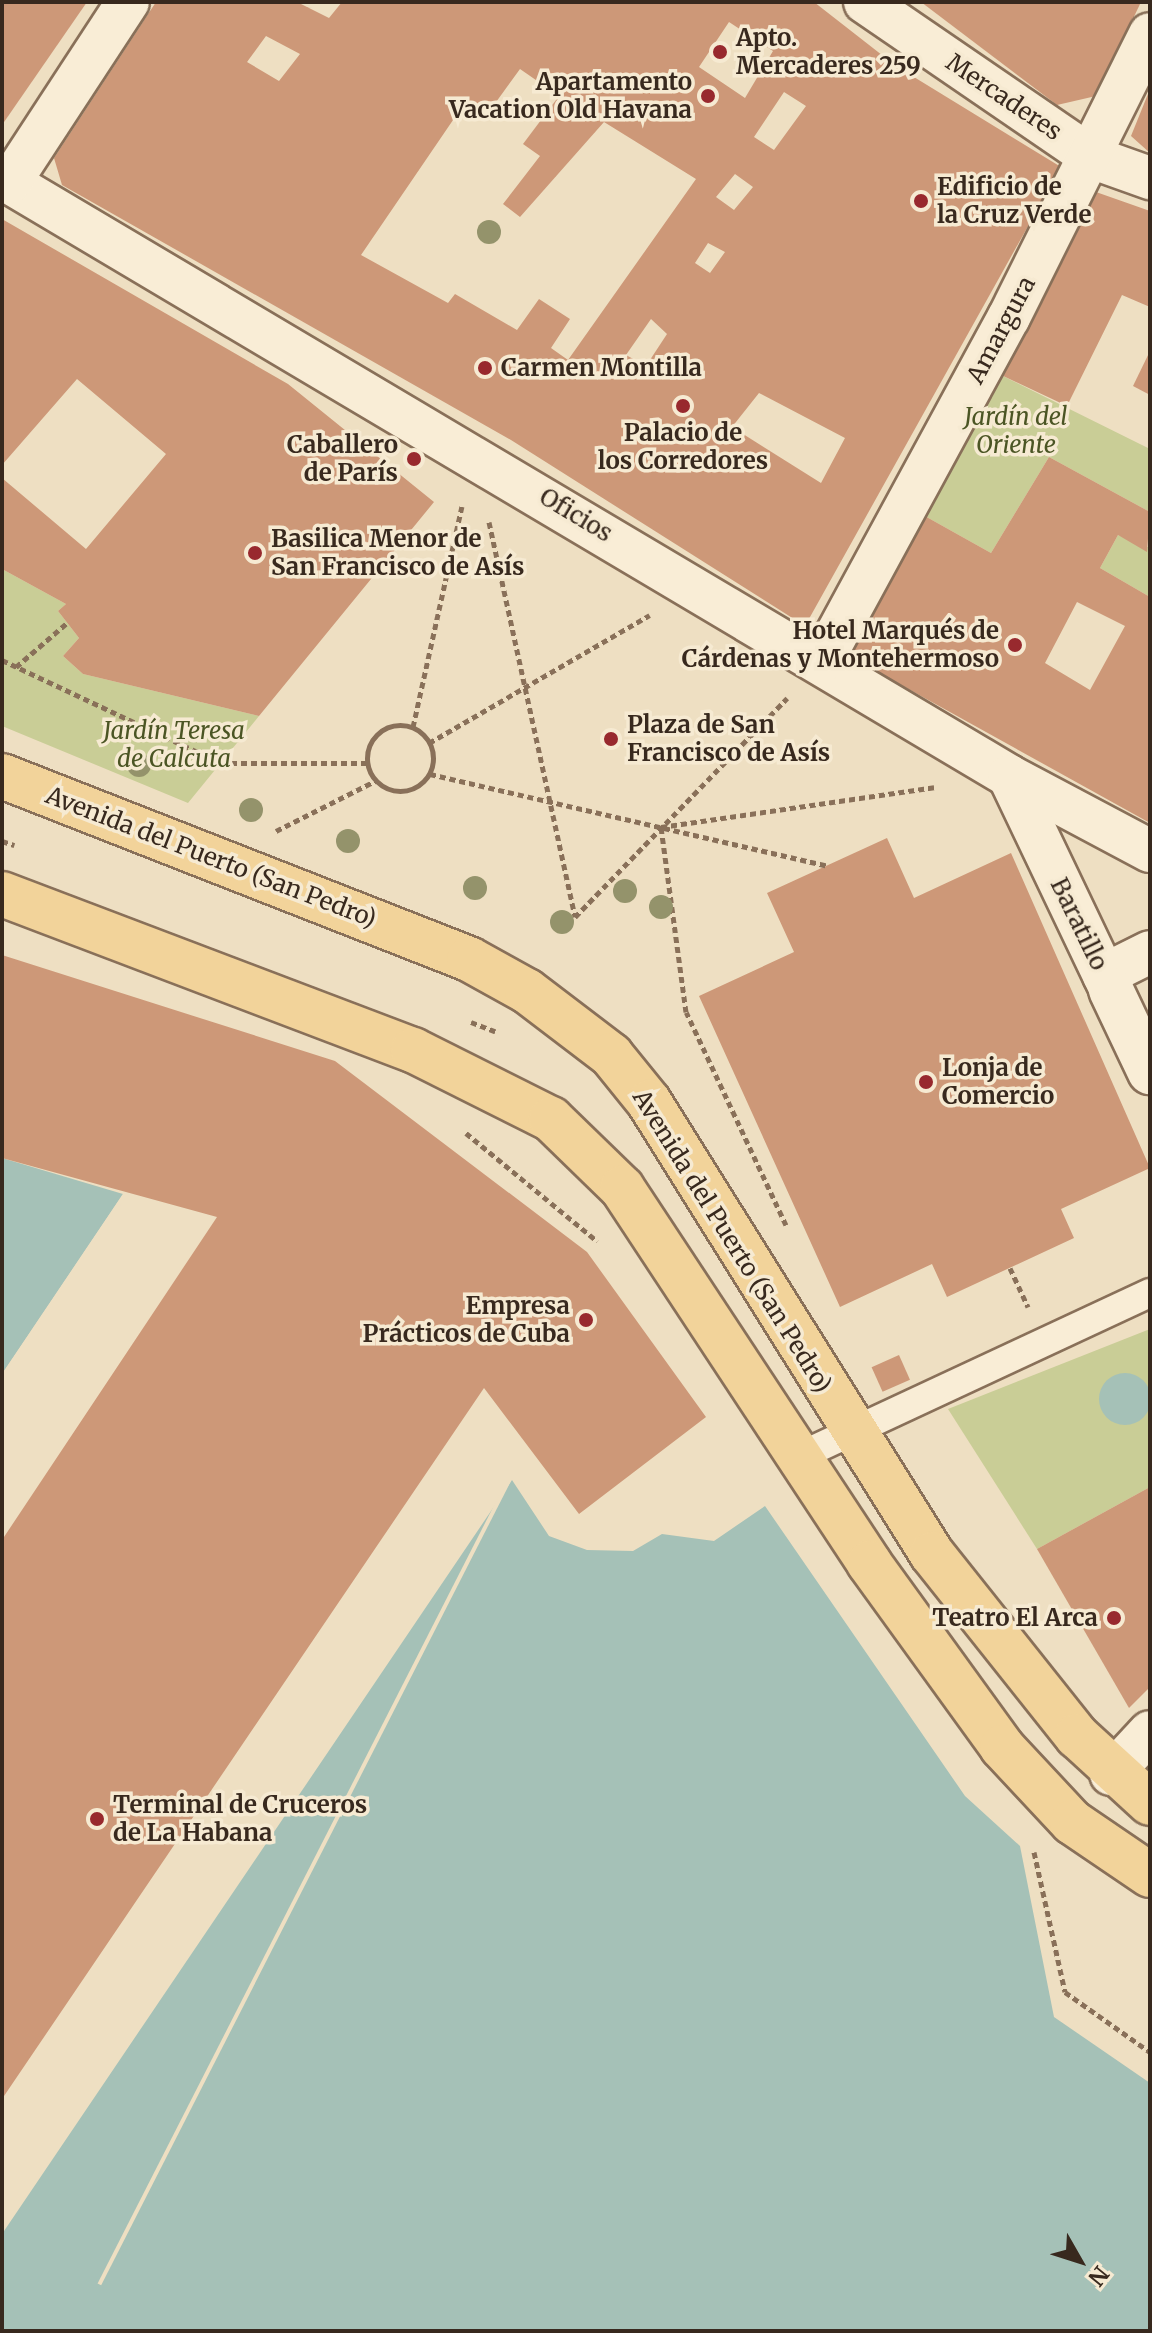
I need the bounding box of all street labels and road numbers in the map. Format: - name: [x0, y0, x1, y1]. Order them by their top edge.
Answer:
- street label: Mercaderes: [941, 48, 1067, 146]
- street label: Amargura: [961, 272, 1041, 388]
- street label: Oficios: [534, 482, 618, 548]
- street label: Avenida del Puerto (San Pedro): [42, 781, 380, 933]
- street label: Baratillo: [1044, 873, 1114, 975]
- street label: Avenida del Puerto (San Pedro): [627, 1084, 837, 1398]

